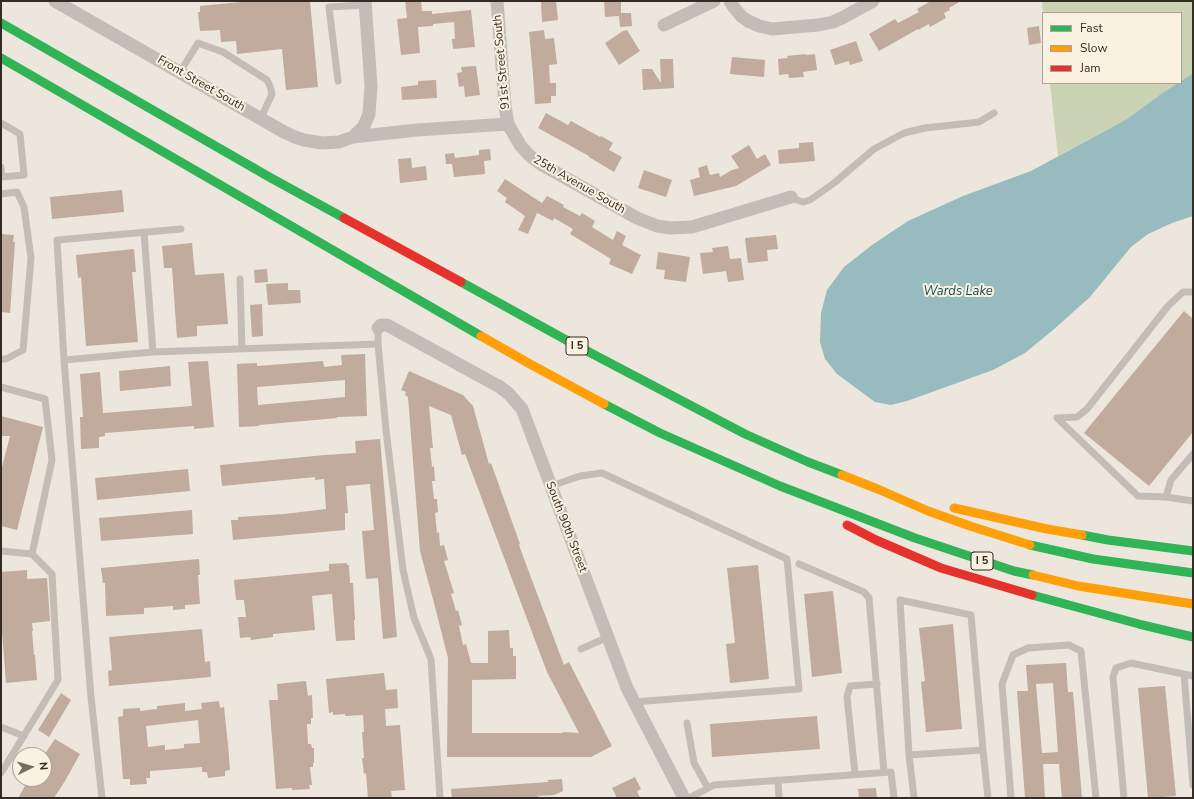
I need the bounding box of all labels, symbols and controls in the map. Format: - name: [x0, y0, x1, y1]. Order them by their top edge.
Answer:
- legend: [1042, 12, 1182, 84]
- street label: 91st Street South: [491, 14, 513, 110]
- text: Fast: [1080, 20, 1103, 36]
- text: Slow: [1080, 40, 1108, 56]
- street label: Front Street South: [155, 53, 247, 115]
- text: Jam: [1080, 60, 1101, 76]
- street label: 25th Avenue South: [530, 153, 628, 217]
- water label: Wards Lake: [923, 284, 993, 300]
- road number: I 5: [566, 337, 588, 355]
- street label: South 90th Street: [542, 480, 590, 574]
- road number: I 5: [971, 552, 993, 570]
- north arrow: [12, 747, 52, 787]
- text: N: [36, 761, 51, 771]

